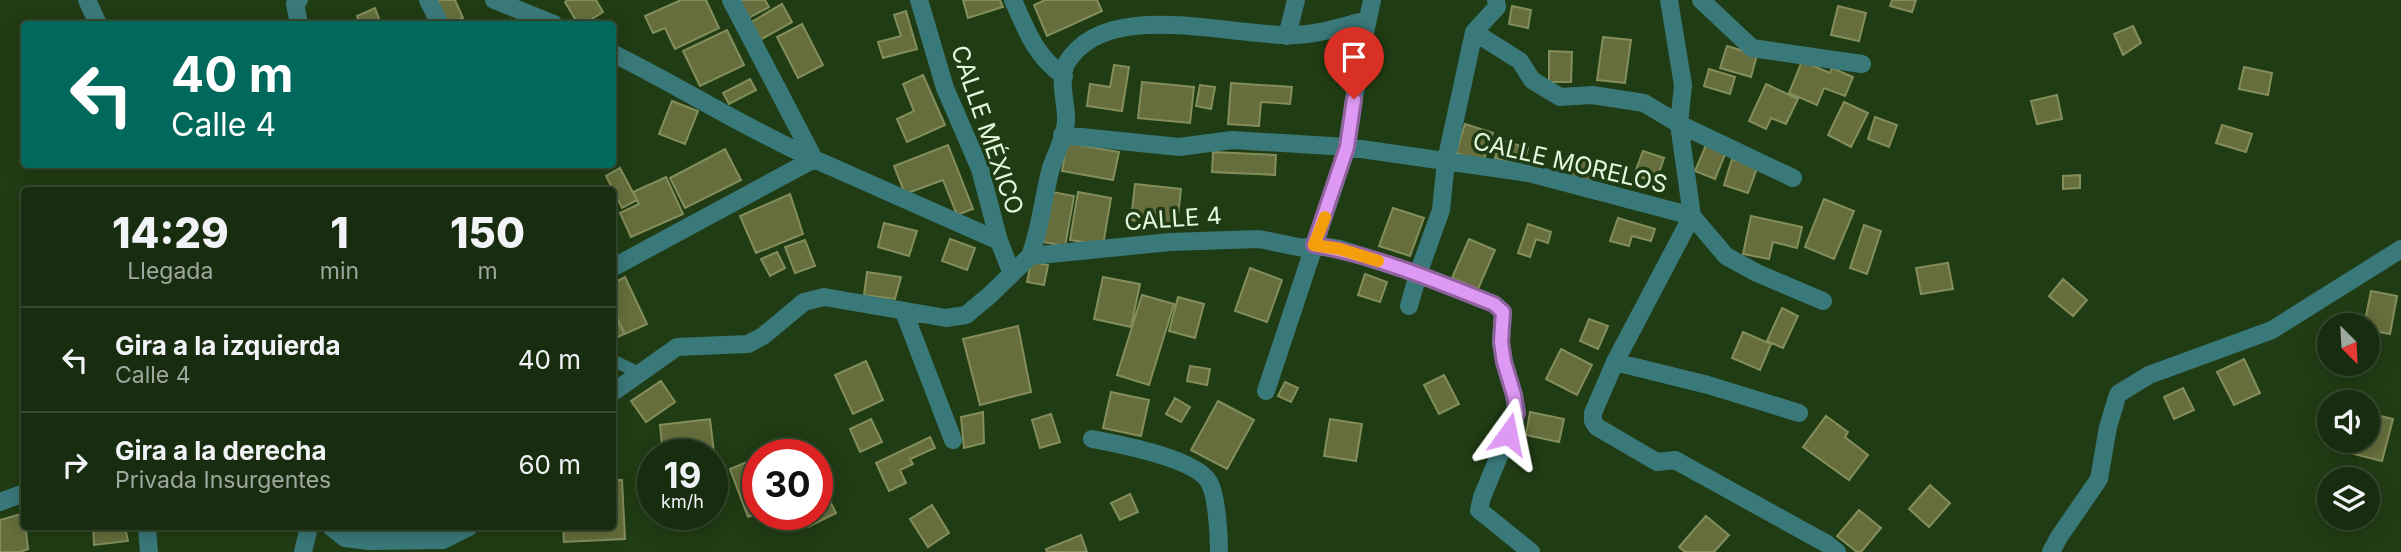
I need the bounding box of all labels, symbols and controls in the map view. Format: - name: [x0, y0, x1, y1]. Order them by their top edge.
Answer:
- pin: [1324, 27, 1384, 99]
- icon: arrive: [1335, 38, 1373, 76]
- street label: CALLE MÉXICO: [945, 41, 1031, 218]
- text: 40 m: [171, 45, 294, 104]
- icon: left: [56, 49, 147, 140]
- text: Calle 4: [171, 105, 276, 144]
- street label: CALLE MORELOS: [1470, 126, 1670, 199]
- street label: CALLE 4: [1123, 201, 1223, 236]
- text: 14:29: [112, 207, 229, 258]
- text: 1: [330, 207, 349, 258]
- text: 150: [450, 207, 525, 258]
- text: Llegada: [127, 257, 213, 285]
- text: min: [320, 257, 359, 285]
- text: m: [477, 257, 498, 285]
- north arrow: [2317, 313, 2380, 376]
- map controls: [2317, 313, 2380, 530]
- text: Gira a la izquierda: [115, 330, 341, 361]
- icon: left: [56, 341, 94, 379]
- text: 40 m: [518, 344, 581, 375]
- text: Calle 4: [115, 361, 191, 389]
- button: sound: [2317, 390, 2380, 453]
- position arrow: [1471, 397, 1545, 471]
- text: Gira a la derecha: [115, 435, 327, 466]
- speed limit sign: 30: [742, 439, 833, 530]
- icon: right: [56, 446, 94, 484]
- text: 60 m: [518, 449, 581, 480]
- text: 19: [664, 454, 701, 496]
- text: Privada Insurgentes: [115, 466, 331, 494]
- button: layers: [2317, 467, 2380, 530]
- text: km/h: [661, 491, 704, 512]

